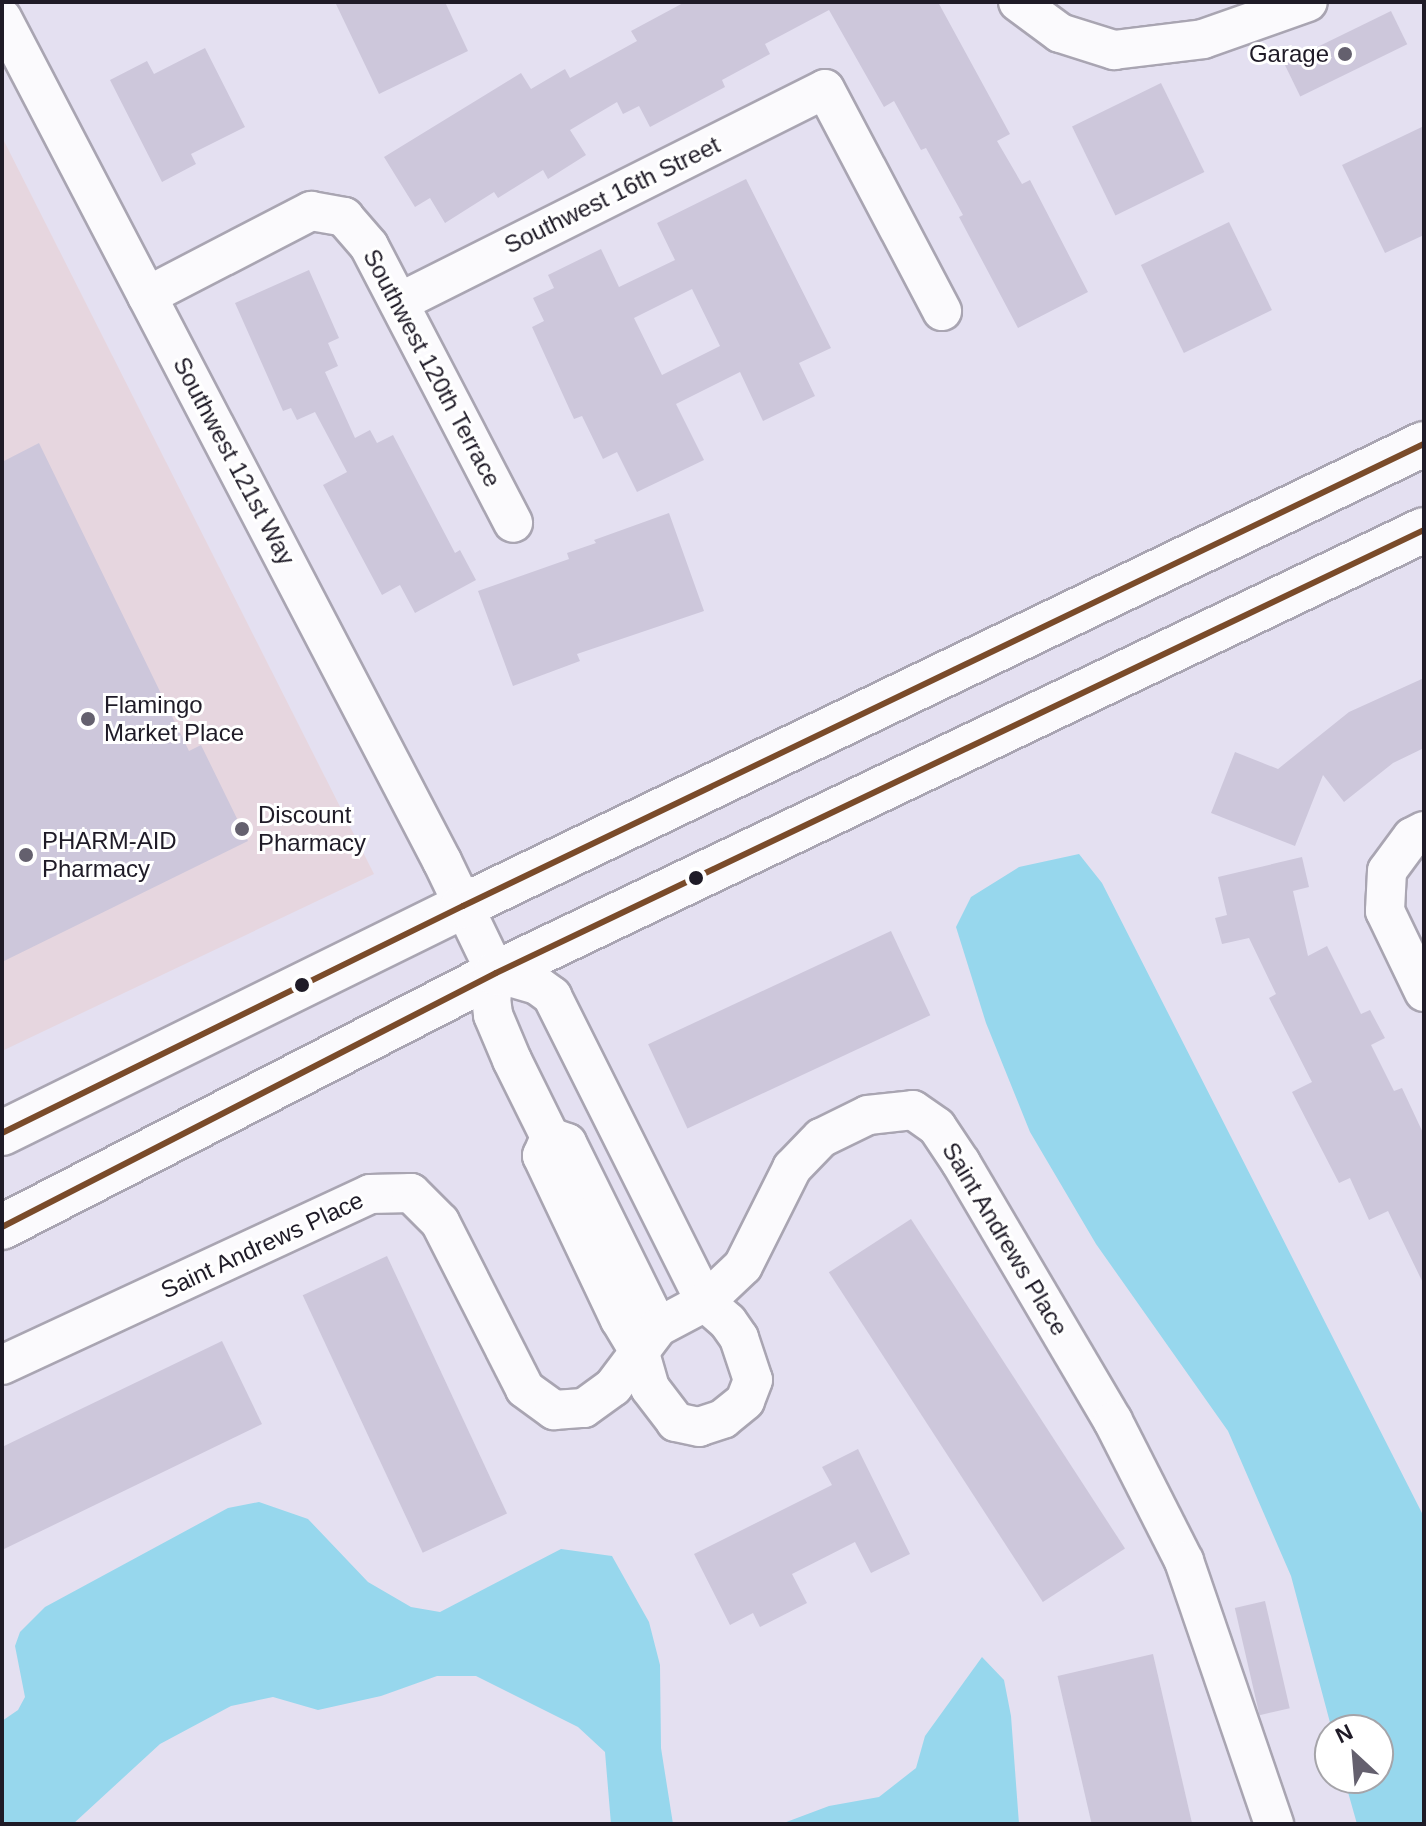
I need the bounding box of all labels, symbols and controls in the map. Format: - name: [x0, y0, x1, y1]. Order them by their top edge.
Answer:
- place label: Garage: [1249, 40, 1329, 68]
- marker: Garage: [1336, 45, 1354, 63]
- street label: Southwest 16th Street: [500, 130, 724, 260]
- street label: Southwest 120th Terrace: [357, 244, 507, 492]
- street label: Southwest 121st Way: [167, 352, 301, 570]
- place label: Flamingo Market Place: [104, 691, 244, 747]
- marker: Flamingo Market Place: [79, 710, 97, 728]
- place label: Discount Pharmacy: [258, 801, 366, 857]
- marker: Discount Pharmacy: [233, 820, 251, 838]
- place label: PHARM-AID Pharmacy: [42, 827, 177, 883]
- marker: PHARM-AID Pharmacy: [17, 846, 35, 864]
- unlabelled marker: [688, 870, 704, 886]
- unlabelled marker: [294, 977, 310, 993]
- street label: Saint Andrews Place: [936, 1137, 1074, 1341]
- street label: Saint Andrews Place: [156, 1185, 368, 1305]
- north arrow: [1314, 1714, 1394, 1794]
- text: N: [1332, 1719, 1357, 1748]

